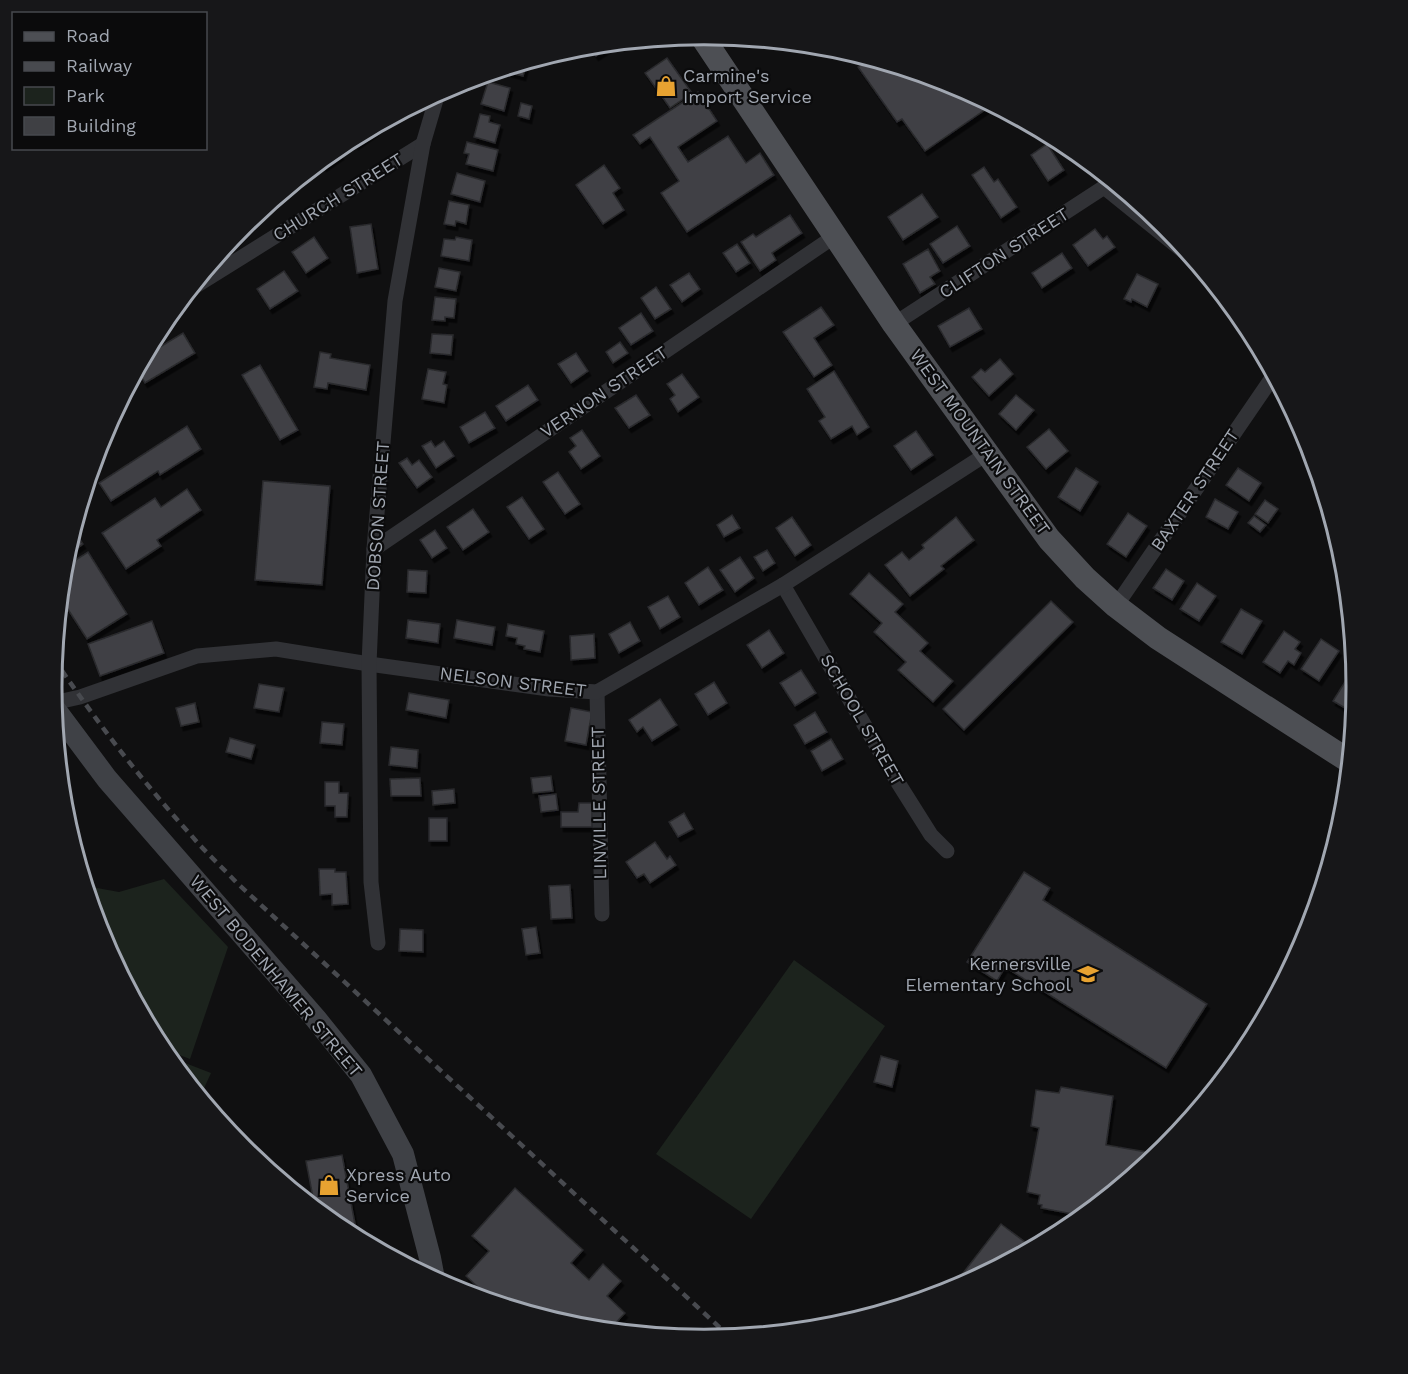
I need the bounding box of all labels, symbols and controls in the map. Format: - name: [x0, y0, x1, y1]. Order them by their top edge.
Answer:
- legend: [12, 12, 207, 150]
- text: Road: [66, 25, 110, 46]
- text: Railway: [66, 55, 133, 76]
- place label: Carmine's Import Service: [683, 65, 812, 107]
- shop icon: Carmine's Import Service: [654, 74, 678, 98]
- text: Park: [66, 85, 105, 106]
- text: Building: [66, 115, 136, 136]
- street label: CHURCH STREET: [269, 148, 407, 245]
- street label: CLIFTON STREET: [935, 203, 1073, 302]
- street label: VERNON STREET: [536, 341, 671, 442]
- street label: WEST MOUNTAIN STREET: [906, 345, 1055, 539]
- street label: BAXTER STREET: [1146, 425, 1243, 554]
- street label: DOBSON STREET: [362, 440, 393, 592]
- street label: SCHOOL STREET: [816, 650, 909, 789]
- street label: NELSON STREET: [439, 662, 588, 701]
- street label: LINVILLE STREET: [587, 726, 610, 880]
- street label: WEST BODENHAMER STREET: [186, 871, 367, 1081]
- place label: Kernersville Elementary School: [905, 953, 1071, 995]
- school or university icon: Kernersville Elementary School: [1076, 962, 1100, 986]
- place label: Xpress Auto Service: [346, 1164, 451, 1206]
- shop icon: Xpress Auto Service: [317, 1173, 341, 1197]

